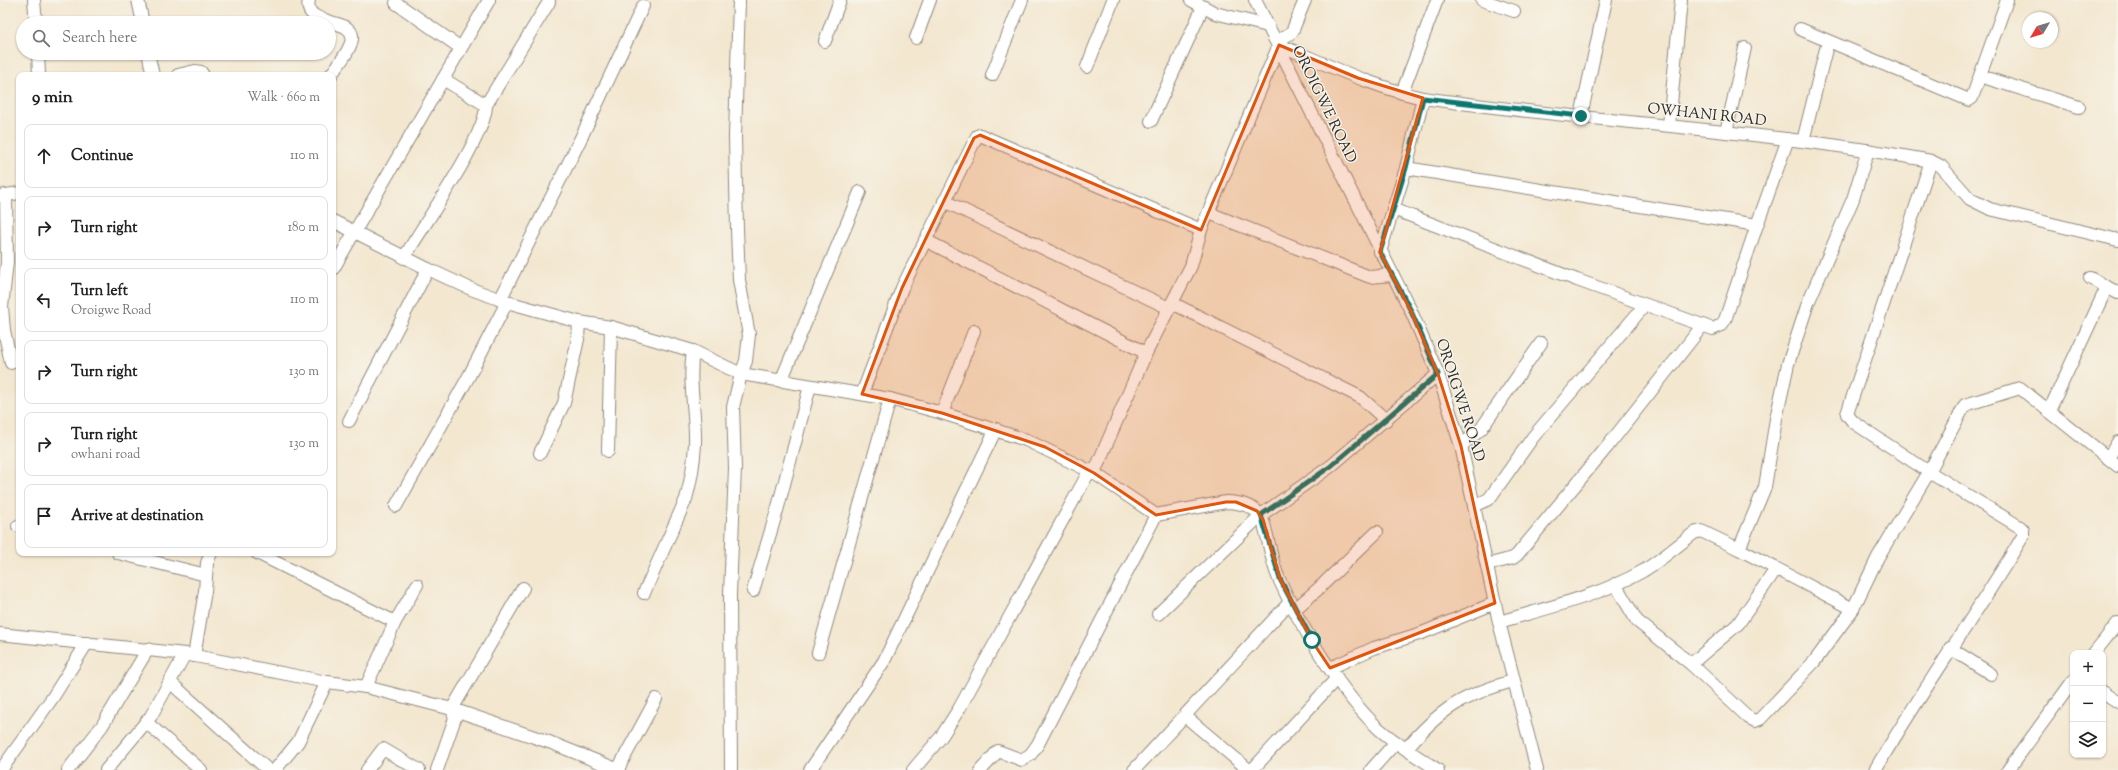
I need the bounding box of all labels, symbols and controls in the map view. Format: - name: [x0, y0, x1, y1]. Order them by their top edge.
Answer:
- north arrow: [2022, 12, 2058, 48]
- search box: [16, 16, 336, 60]
- icon: search: [30, 27, 52, 49]
- text: Search here: [62, 28, 137, 49]
- street label: OROIGWE ROAD: [1286, 42, 1361, 167]
- text: 9 min: [32, 86, 73, 110]
- text: Walk · 660 m: [247, 89, 320, 107]
- street label: OWHANI ROAD: [1646, 99, 1768, 132]
- route end: [1572, 107, 1590, 125]
- icon: ahead: [33, 145, 55, 167]
- text: Continue: [71, 146, 133, 167]
- text: 110 m: [290, 147, 319, 165]
- icon: right: [33, 217, 55, 239]
- text: Turn right: [71, 218, 137, 239]
- text: 180 m: [288, 219, 319, 237]
- text: Turn left: [71, 281, 128, 302]
- icon: left: [33, 289, 55, 311]
- text: 110 m: [290, 291, 319, 309]
- text: Oroigwe Road: [71, 302, 151, 320]
- street label: OROIGWE ROAD: [1430, 336, 1489, 465]
- icon: right: [33, 361, 55, 383]
- text: Turn right: [71, 362, 137, 383]
- text: 130 m: [289, 363, 319, 381]
- text: Turn right: [71, 425, 137, 446]
- icon: right: [33, 433, 55, 455]
- text: 130 m: [289, 435, 319, 453]
- text: owhani road: [71, 446, 140, 464]
- icon: arrive: [33, 505, 55, 527]
- text: Arrive at destination: [71, 506, 204, 527]
- route start: [1303, 631, 1321, 649]
- map controls: [2070, 650, 2106, 758]
- button: +: [2070, 650, 2106, 686]
- button: −: [2070, 686, 2106, 722]
- button: layers: [2070, 722, 2106, 758]

